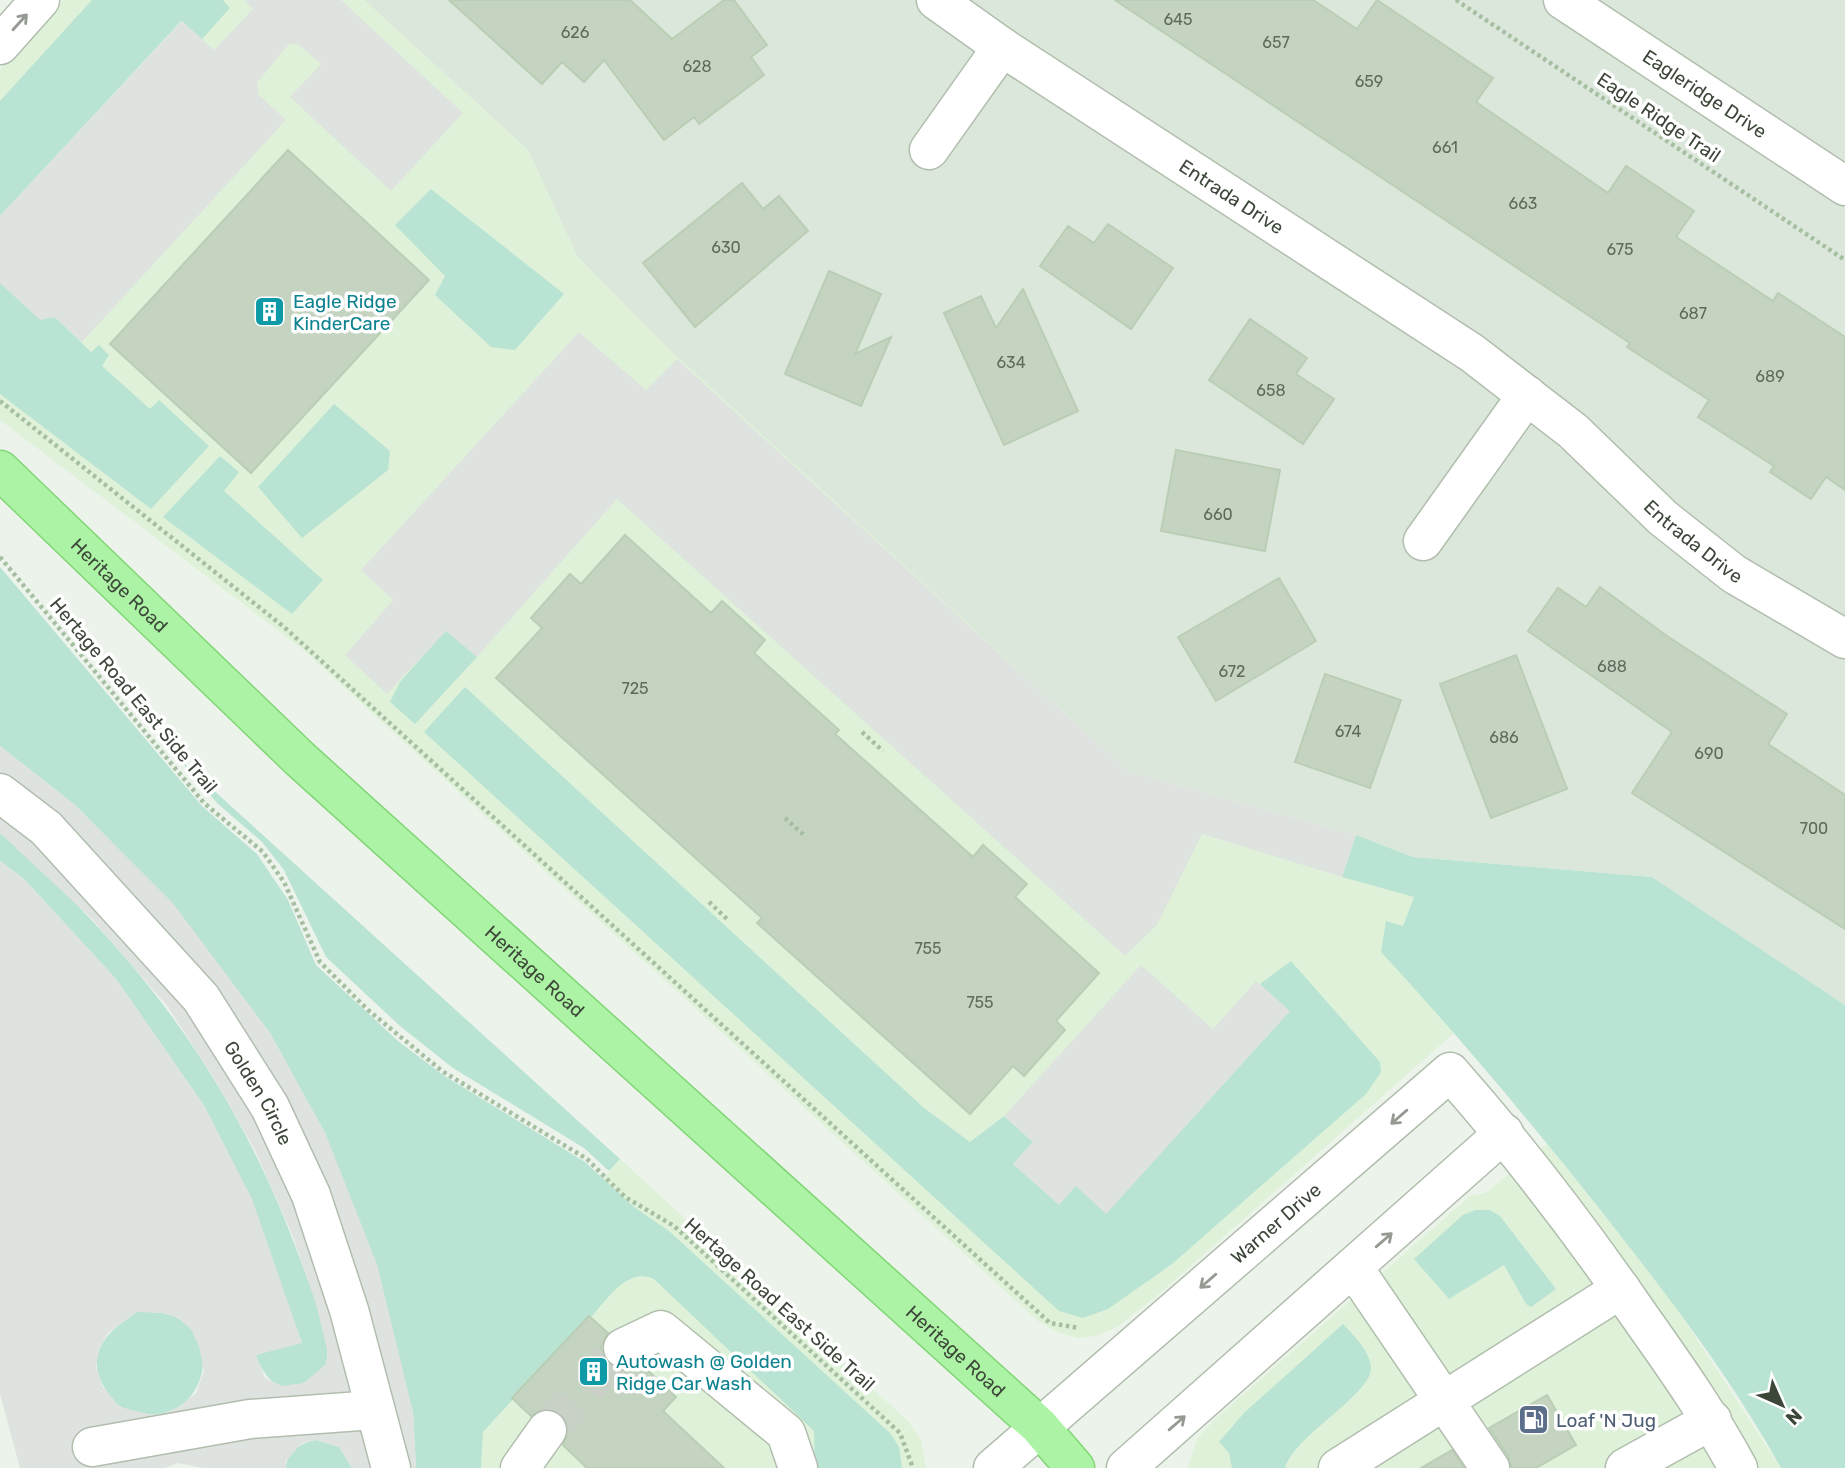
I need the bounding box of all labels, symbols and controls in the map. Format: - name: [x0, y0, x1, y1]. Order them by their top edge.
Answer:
- house number: 645: [1163, 10, 1193, 29]
- one-way arrow: [12, 13, 28, 31]
- house number: 626: [561, 23, 590, 42]
- house number: 657: [1262, 33, 1290, 52]
- street label: Eagleridge Drive: [1638, 45, 1771, 143]
- house number: 628: [682, 57, 712, 76]
- street label: Eagle Ridge Trail: [1593, 68, 1725, 167]
- house number: 659: [1355, 72, 1383, 91]
- house number: 661: [1432, 138, 1458, 157]
- street label: Entrada Drive: [1175, 154, 1288, 239]
- house number: 663: [1509, 194, 1537, 213]
- house number: 630: [711, 238, 741, 257]
- house number: 675: [1607, 240, 1633, 259]
- place label: Eagle Ridge KinderCare: [293, 290, 397, 335]
- building icon: Eagle Ridge KinderCare: [253, 295, 287, 329]
- house number: 687: [1679, 304, 1707, 323]
- house number: 634: [996, 353, 1026, 372]
- house number: 689: [1755, 367, 1785, 386]
- house number: 658: [1256, 381, 1286, 400]
- street label: Entrada Drive: [1639, 495, 1746, 588]
- house number: 660: [1203, 505, 1233, 524]
- street label: Heritage Road: [66, 534, 172, 637]
- street label: Hertage Road East Side Trail: [45, 593, 222, 798]
- house number: 688: [1597, 657, 1627, 676]
- house number: 672: [1219, 662, 1245, 681]
- house number: 725: [621, 679, 649, 698]
- house number: 674: [1335, 722, 1361, 741]
- house number: 686: [1489, 728, 1519, 747]
- house number: 690: [1694, 744, 1724, 763]
- house number: 700: [1800, 819, 1828, 838]
- street label: Heritage Road: [480, 921, 589, 1022]
- house number: 755: [914, 939, 942, 958]
- house number: 755: [966, 993, 994, 1012]
- street label: Golden Circle: [219, 1037, 297, 1149]
- one-way arrow: [1390, 1109, 1408, 1125]
- street label: Warner Drive: [1226, 1178, 1326, 1269]
- street label: Hertage Road East Side Trail: [680, 1213, 880, 1396]
- one-way arrow: [1375, 1232, 1393, 1248]
- one-way arrow: [1199, 1273, 1217, 1289]
- street label: Heritage Road: [901, 1301, 1010, 1402]
- place label: Autowash @ Golden Ridge Car Wash: [616, 1350, 792, 1395]
- building icon: Autowash @ Golden Ridge Car Wash: [576, 1355, 610, 1389]
- north arrow: [1747, 1370, 1817, 1440]
- fuel station icon: Loaf 'N Jug: [1516, 1403, 1550, 1437]
- text: N: [1781, 1404, 1807, 1430]
- place label: Loaf 'N Jug: [1556, 1409, 1656, 1432]
- one-way arrow: [1167, 1415, 1185, 1431]

